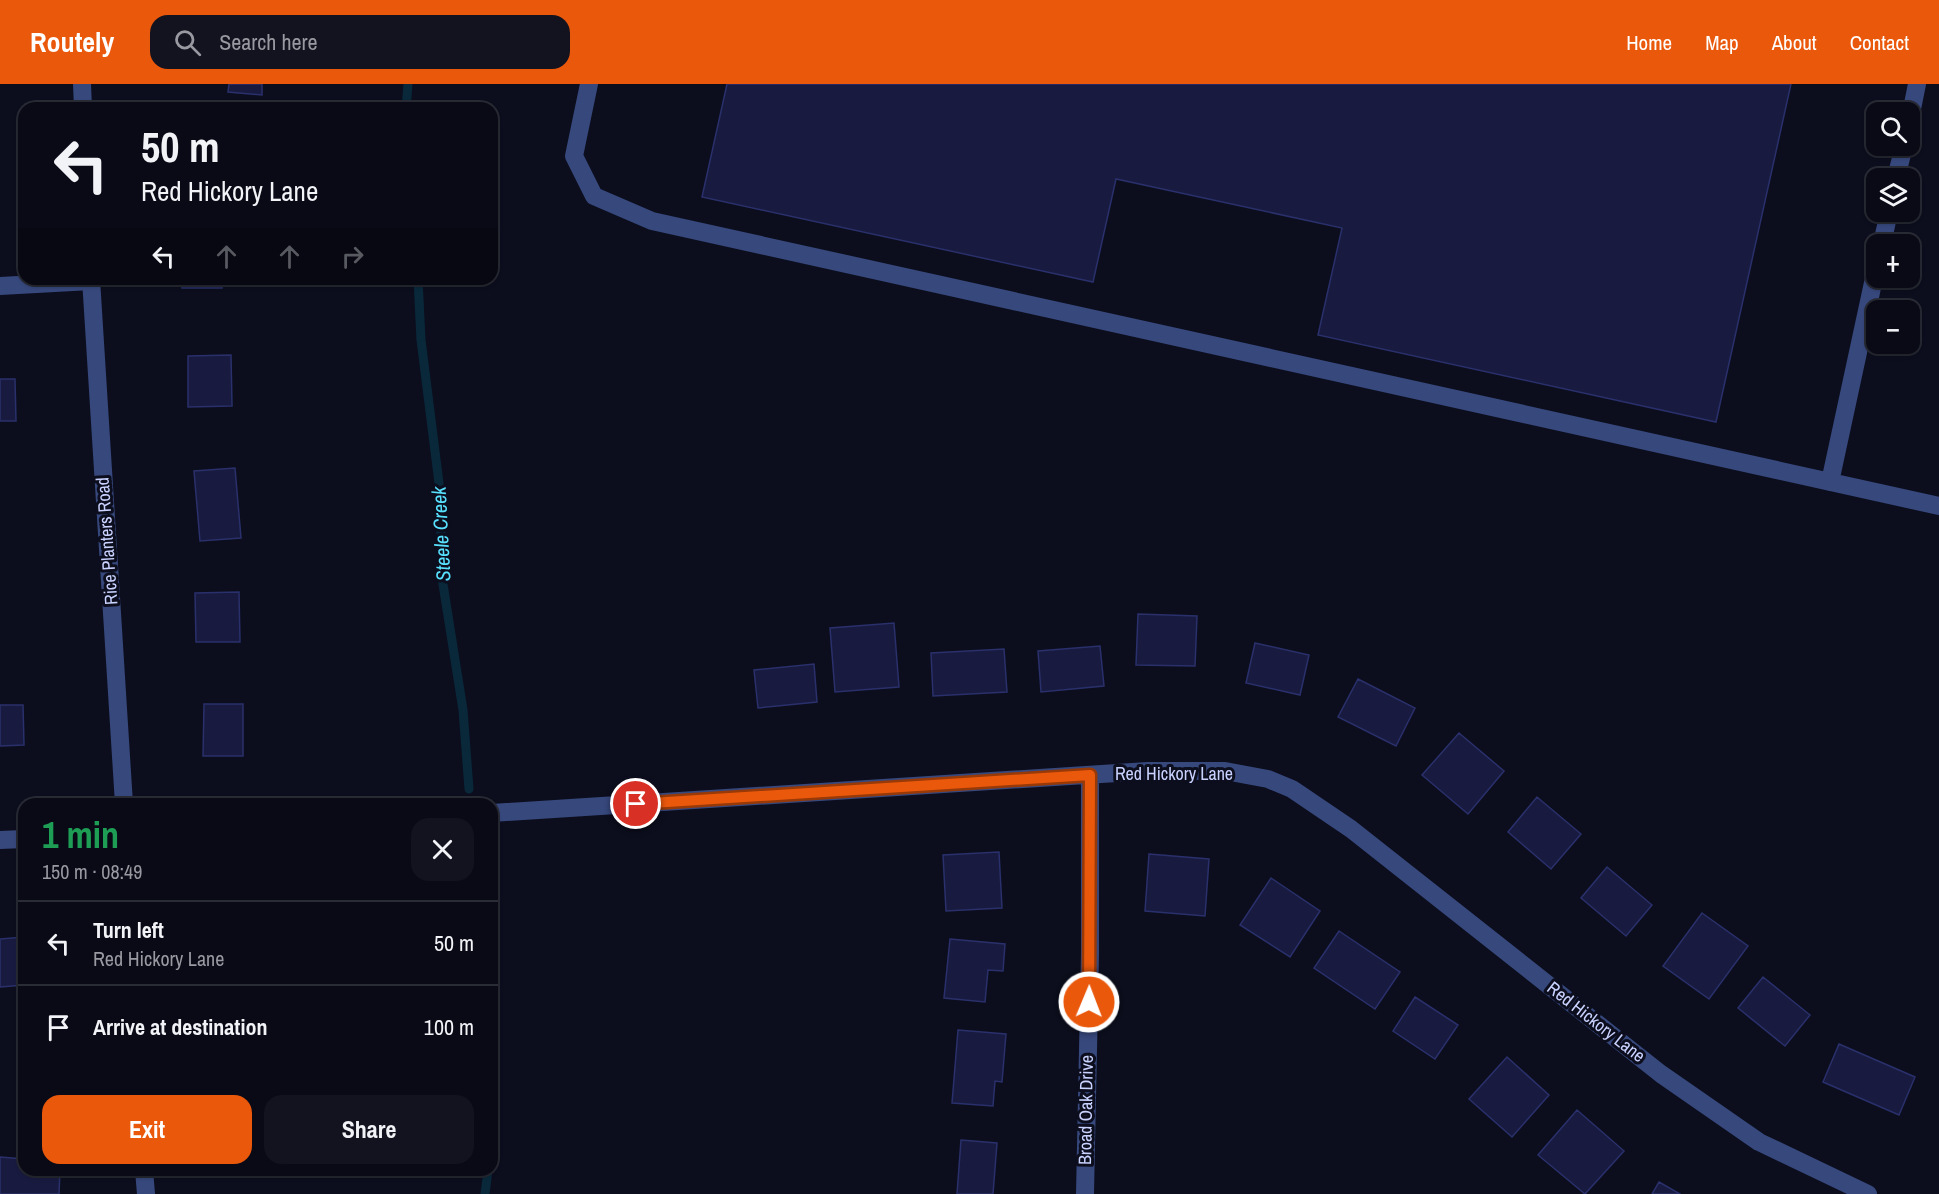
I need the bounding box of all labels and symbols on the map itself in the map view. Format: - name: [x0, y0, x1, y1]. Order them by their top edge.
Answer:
- street label: Rice Planters Road: [90, 476, 123, 606]
- water label: Steele Creek: [424, 485, 456, 582]
- street label: Red Hickory Lane: [1115, 761, 1233, 786]
- pin: [610, 778, 661, 829]
- position arrow: [1057, 970, 1121, 1034]
- street label: Red Hickory Lane: [1542, 975, 1651, 1068]
- street label: Broad Oak Drive: [1072, 1055, 1099, 1165]

